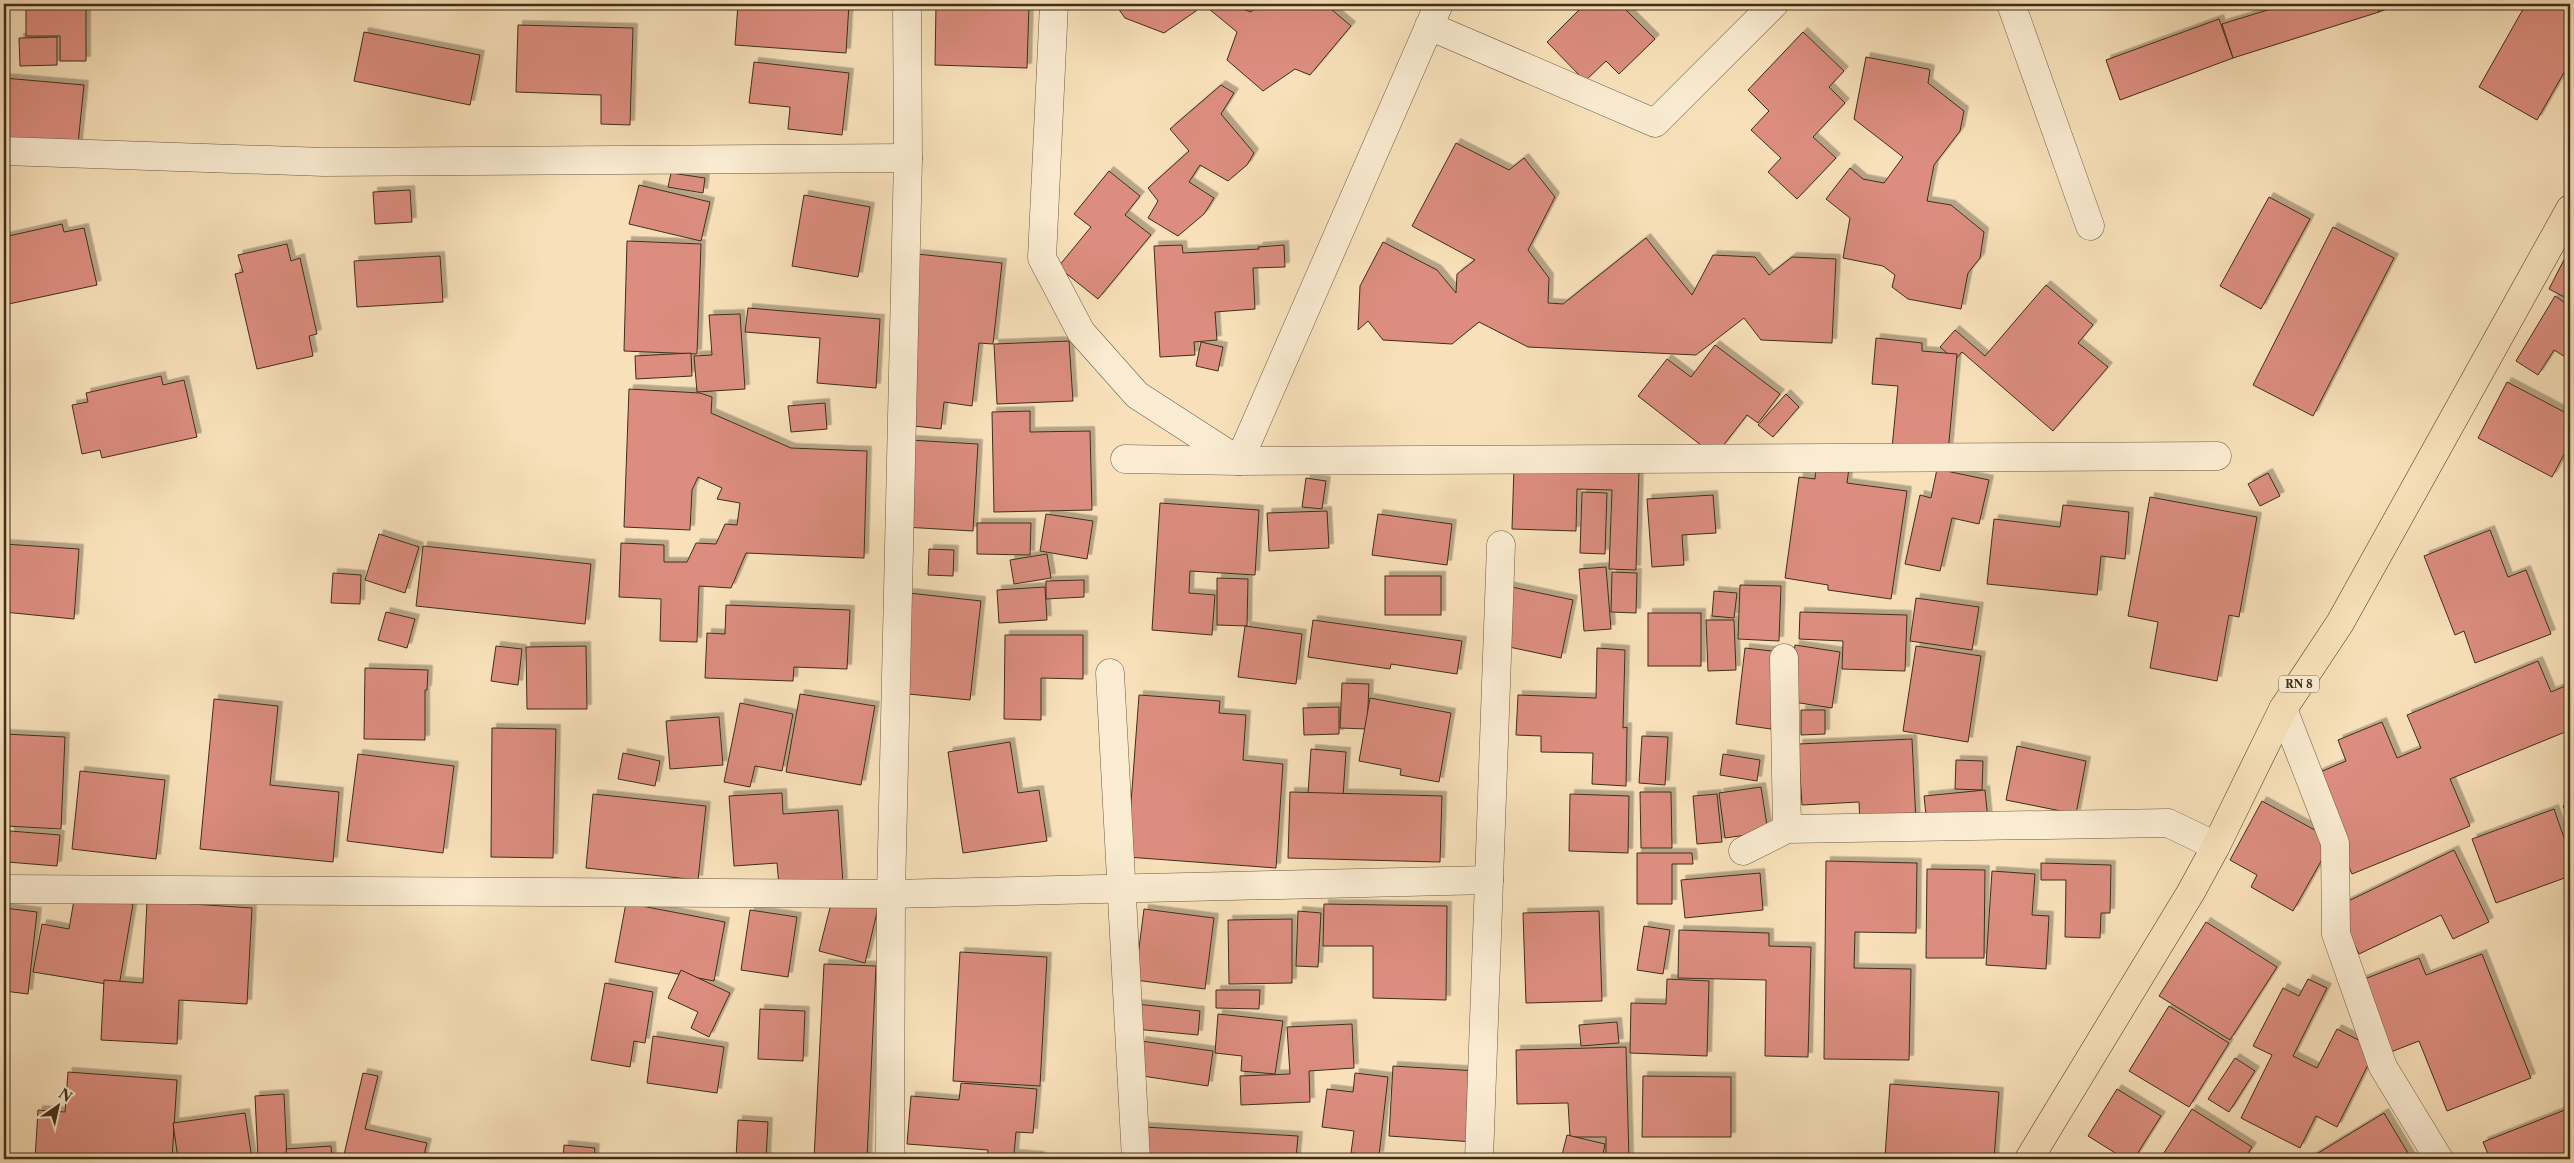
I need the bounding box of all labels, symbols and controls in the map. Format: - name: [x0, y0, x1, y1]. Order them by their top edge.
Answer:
- road number: RN 8: [2279, 676, 2319, 692]
- north arrow: [32, 1080, 82, 1130]
- text: N: [55, 1084, 75, 1106]

